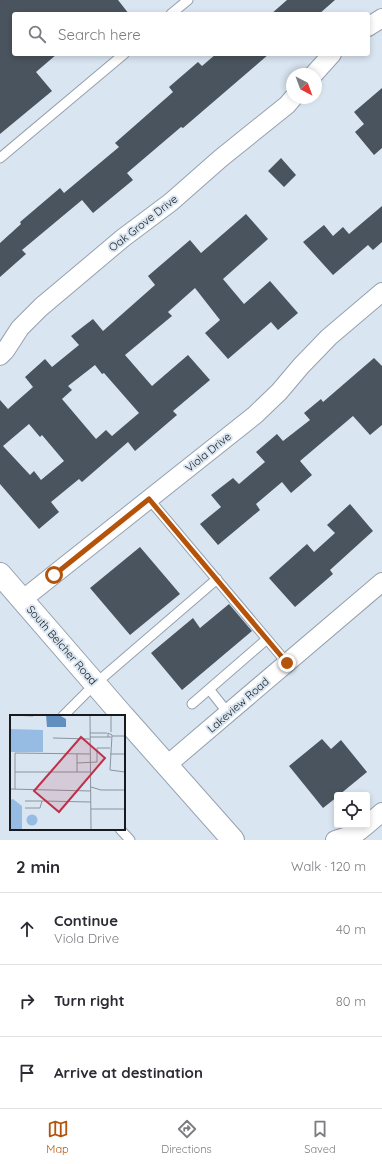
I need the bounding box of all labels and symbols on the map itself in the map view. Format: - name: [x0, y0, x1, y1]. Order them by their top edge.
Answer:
- north arrow: [286, 68, 322, 104]
- street label: Oak Grove Drive: [106, 192, 180, 254]
- street label: Viola Drive: [182, 429, 234, 475]
- route start: [45, 566, 63, 584]
- street label: South Belcher Road: [24, 602, 100, 688]
- route end: [278, 654, 296, 672]
- street label: Lakeview Road: [204, 674, 272, 736]
- inset map: [10, 715, 125, 830]

